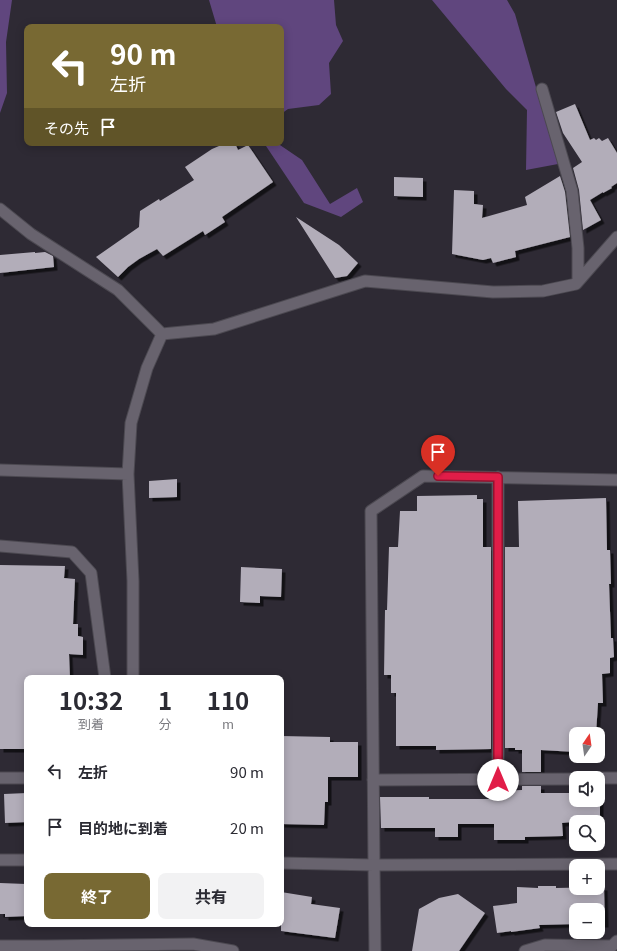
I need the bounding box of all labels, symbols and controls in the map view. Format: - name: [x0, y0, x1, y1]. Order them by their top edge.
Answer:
- text: 90 m: [110, 33, 176, 73]
- icon: left: [44, 40, 96, 92]
- text: 左折: [110, 70, 146, 96]
- icon: arrive: [97, 116, 119, 138]
- text: その先: [44, 117, 89, 138]
- pin: [421, 435, 455, 476]
- icon: arrive: [427, 441, 449, 463]
- text: 10:32: [59, 682, 123, 717]
- text: 1: [158, 682, 172, 717]
- text: 110: [207, 682, 249, 717]
- text: 到着: [78, 714, 104, 733]
- text: 分: [158, 714, 171, 733]
- text: m: [222, 714, 234, 733]
- north arrow: [569, 727, 605, 763]
- map controls: [569, 727, 605, 939]
- position arrow: [477, 759, 519, 801]
- icon: left: [44, 760, 66, 782]
- text: 左折: [78, 761, 108, 782]
- text: 90 m: [230, 761, 264, 782]
- button: sound: [569, 771, 605, 807]
- button: search: [569, 815, 605, 851]
- icon: arrive: [44, 816, 66, 838]
- text: 目的地に到着: [78, 817, 168, 838]
- text: 20 m: [230, 817, 264, 838]
- button: +: [569, 859, 605, 895]
- button: 終了: [44, 873, 150, 919]
- button: 共有: [158, 873, 264, 919]
- button: −: [569, 903, 605, 939]

